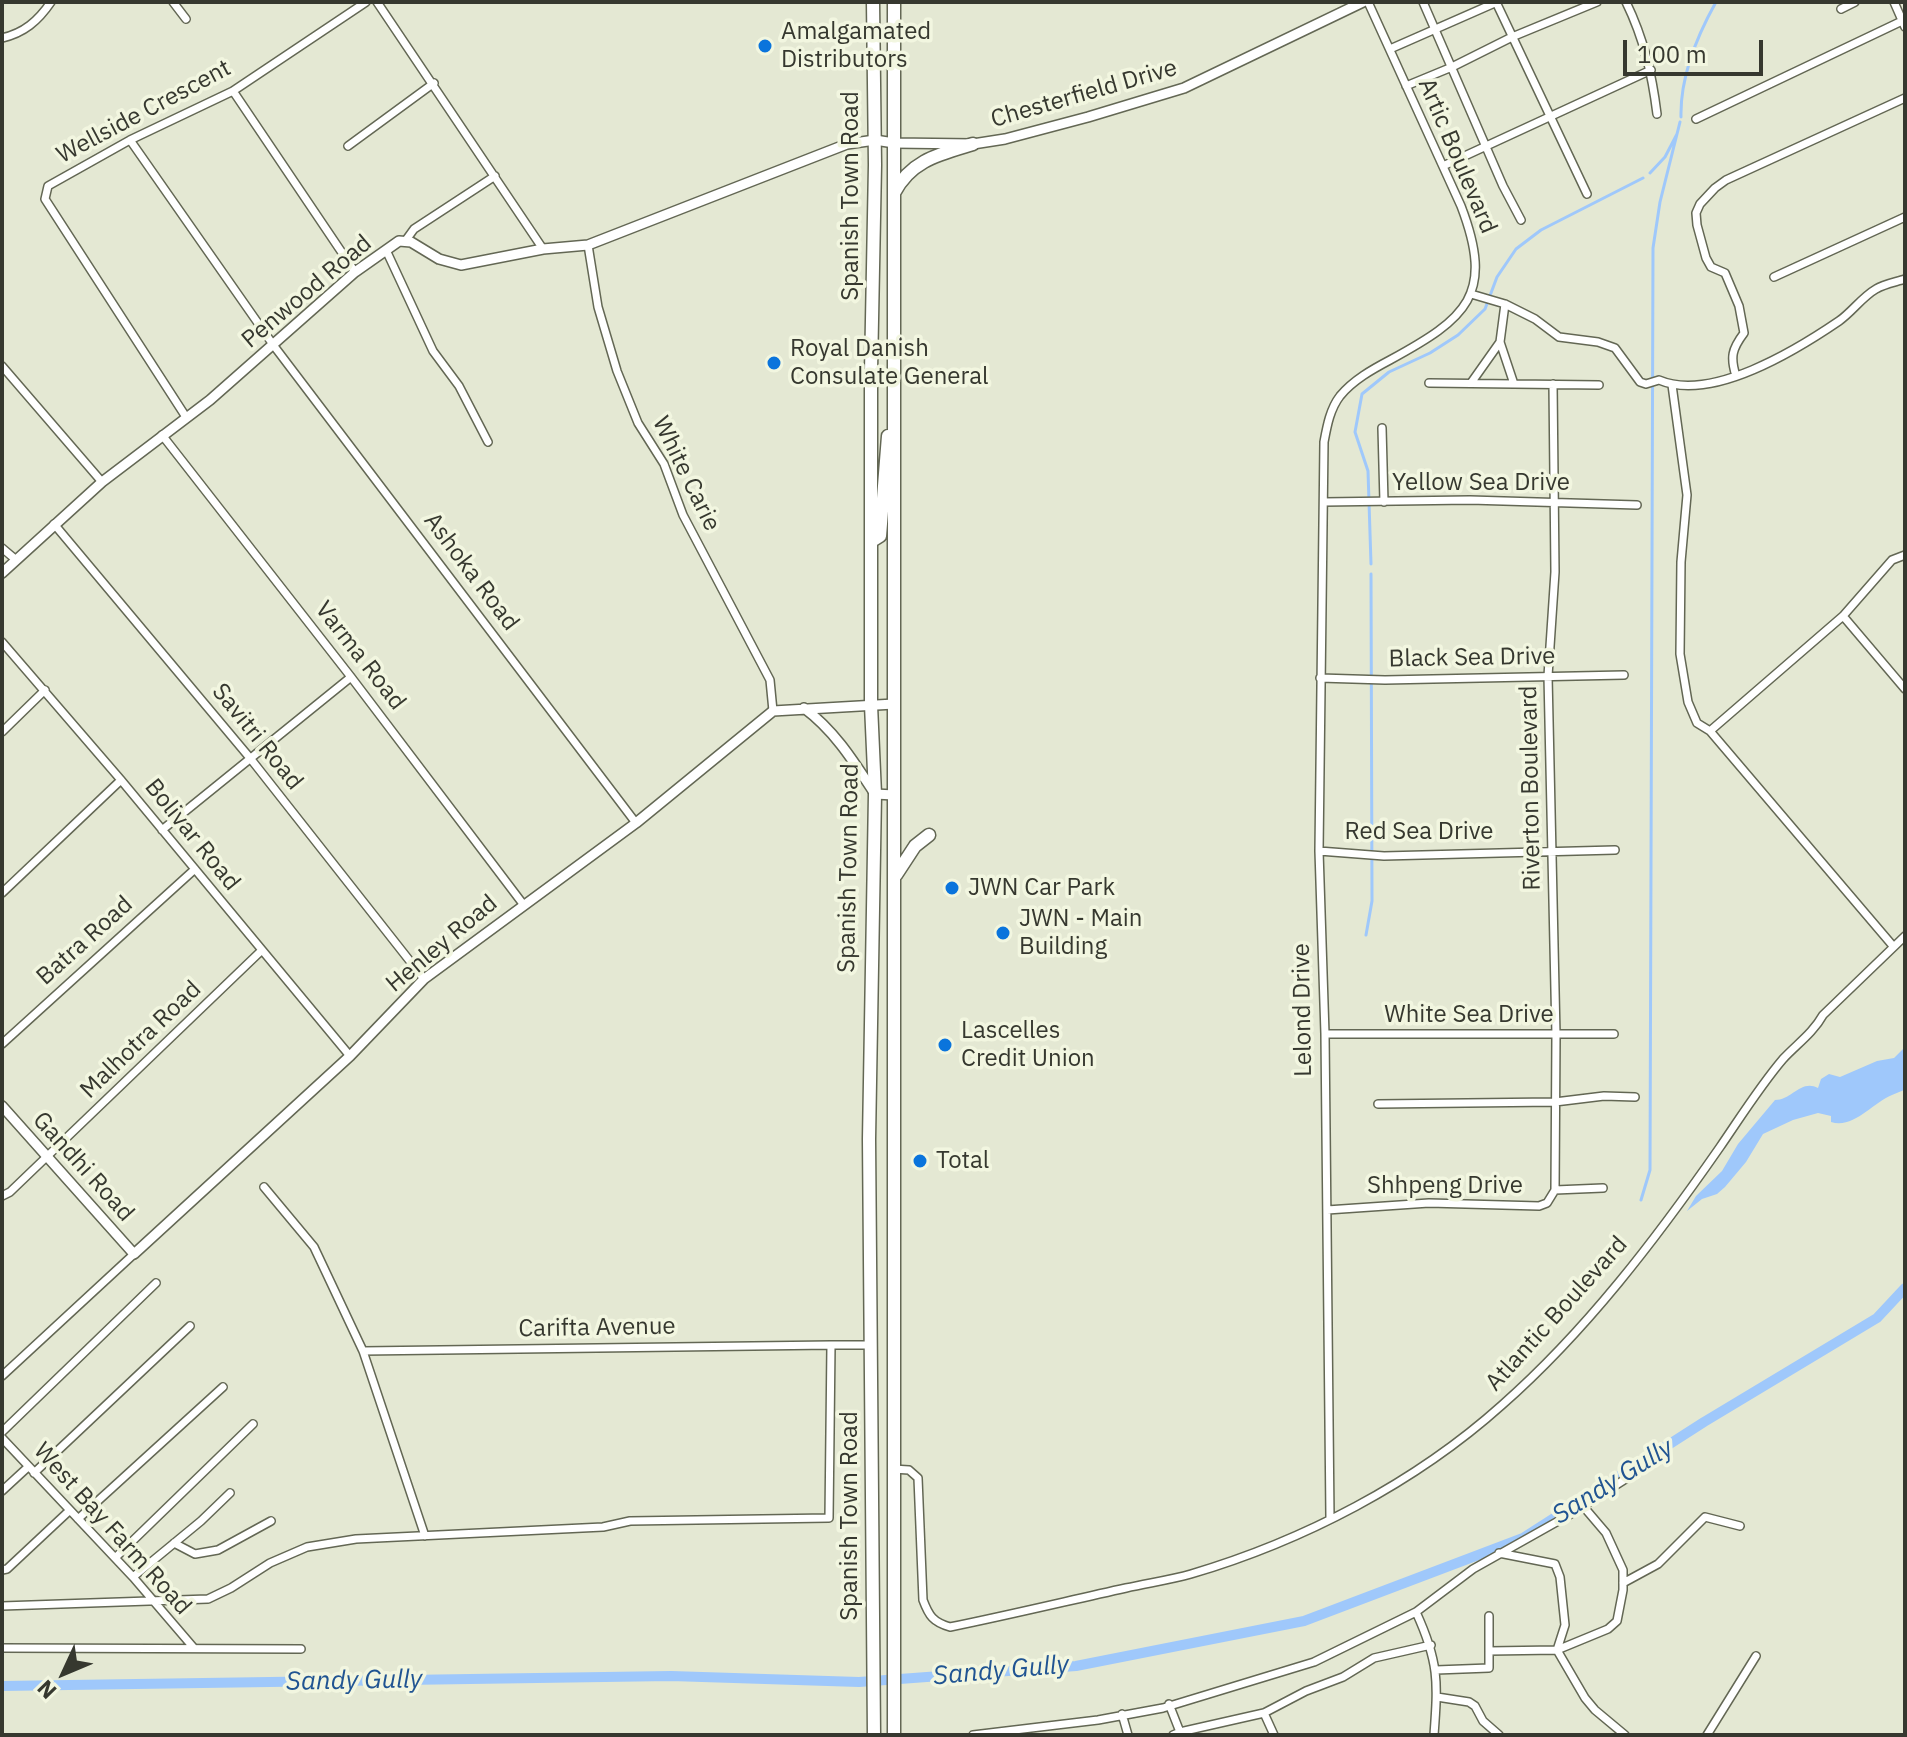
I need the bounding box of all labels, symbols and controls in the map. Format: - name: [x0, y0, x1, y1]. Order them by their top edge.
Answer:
- place label: Amalgamated Distributors: [781, 18, 931, 74]
- scale bar: [1627, 24, 1767, 74]
- marker: Amalgamated Distributors: [756, 37, 774, 55]
- text: 100 m: [1637, 38, 1707, 70]
- street label: Wellside Crescent: [52, 54, 236, 170]
- street label: Chesterfield Drive: [988, 54, 1180, 134]
- street label: Artic Boulevard: [1411, 74, 1503, 238]
- street label: Spanish Town Road: [837, 91, 865, 301]
- street label: Penwood Road: [236, 229, 378, 355]
- place label: Royal Danish Consulate General: [790, 335, 989, 391]
- marker: Royal Danish Consulate General: [765, 354, 783, 372]
- street label: White Carie: [646, 412, 726, 536]
- street label: Yellow Sea Drive: [1392, 469, 1570, 497]
- street label: Ashoka Road: [417, 507, 525, 637]
- street label: Varma Road: [309, 596, 411, 716]
- street label: Black Sea Drive: [1388, 642, 1556, 674]
- street label: Savitri Road: [205, 678, 309, 796]
- street label: Riverton Boulevard: [1515, 685, 1547, 891]
- street label: Spanish Town Road: [833, 763, 865, 973]
- street label: Bolivar Road: [138, 773, 246, 897]
- street label: Red Sea Drive: [1344, 818, 1494, 846]
- place label: JWN Car Park: [968, 874, 1115, 902]
- marker: JWN Car Park: [943, 879, 961, 897]
- street label: Henley Road: [381, 889, 503, 999]
- street label: Batra Road: [31, 890, 139, 992]
- place label: JWN - Main Building: [1019, 905, 1142, 961]
- marker: JWN - Main Building: [994, 924, 1012, 942]
- street label: Lelond Drive: [1287, 943, 1319, 1077]
- street label: Malhotra Road: [75, 975, 207, 1105]
- street label: White Sea Drive: [1384, 1001, 1554, 1029]
- place label: Lascelles Credit Union: [961, 1017, 1095, 1073]
- marker: Lascelles Credit Union: [936, 1036, 954, 1054]
- street label: Gandhi Road: [26, 1106, 140, 1228]
- place label: Total: [936, 1147, 989, 1175]
- marker: Total: [911, 1152, 929, 1170]
- street label: Shhpeng Drive: [1367, 1172, 1523, 1200]
- street label: Atlantic Boulevard: [1480, 1231, 1634, 1397]
- street label: Carifta Avenue: [518, 1312, 676, 1344]
- street label: Spanish Town Road: [836, 1411, 864, 1621]
- water label: Sandy Gully: [1547, 1433, 1679, 1531]
- street label: West Bay Farm Road: [27, 1437, 197, 1621]
- north arrow: [24, 1633, 104, 1713]
- water label: Sandy Gully: [932, 1650, 1070, 1692]
- water label: Sandy Gully: [286, 1664, 422, 1698]
- text: N: [30, 1674, 62, 1706]

